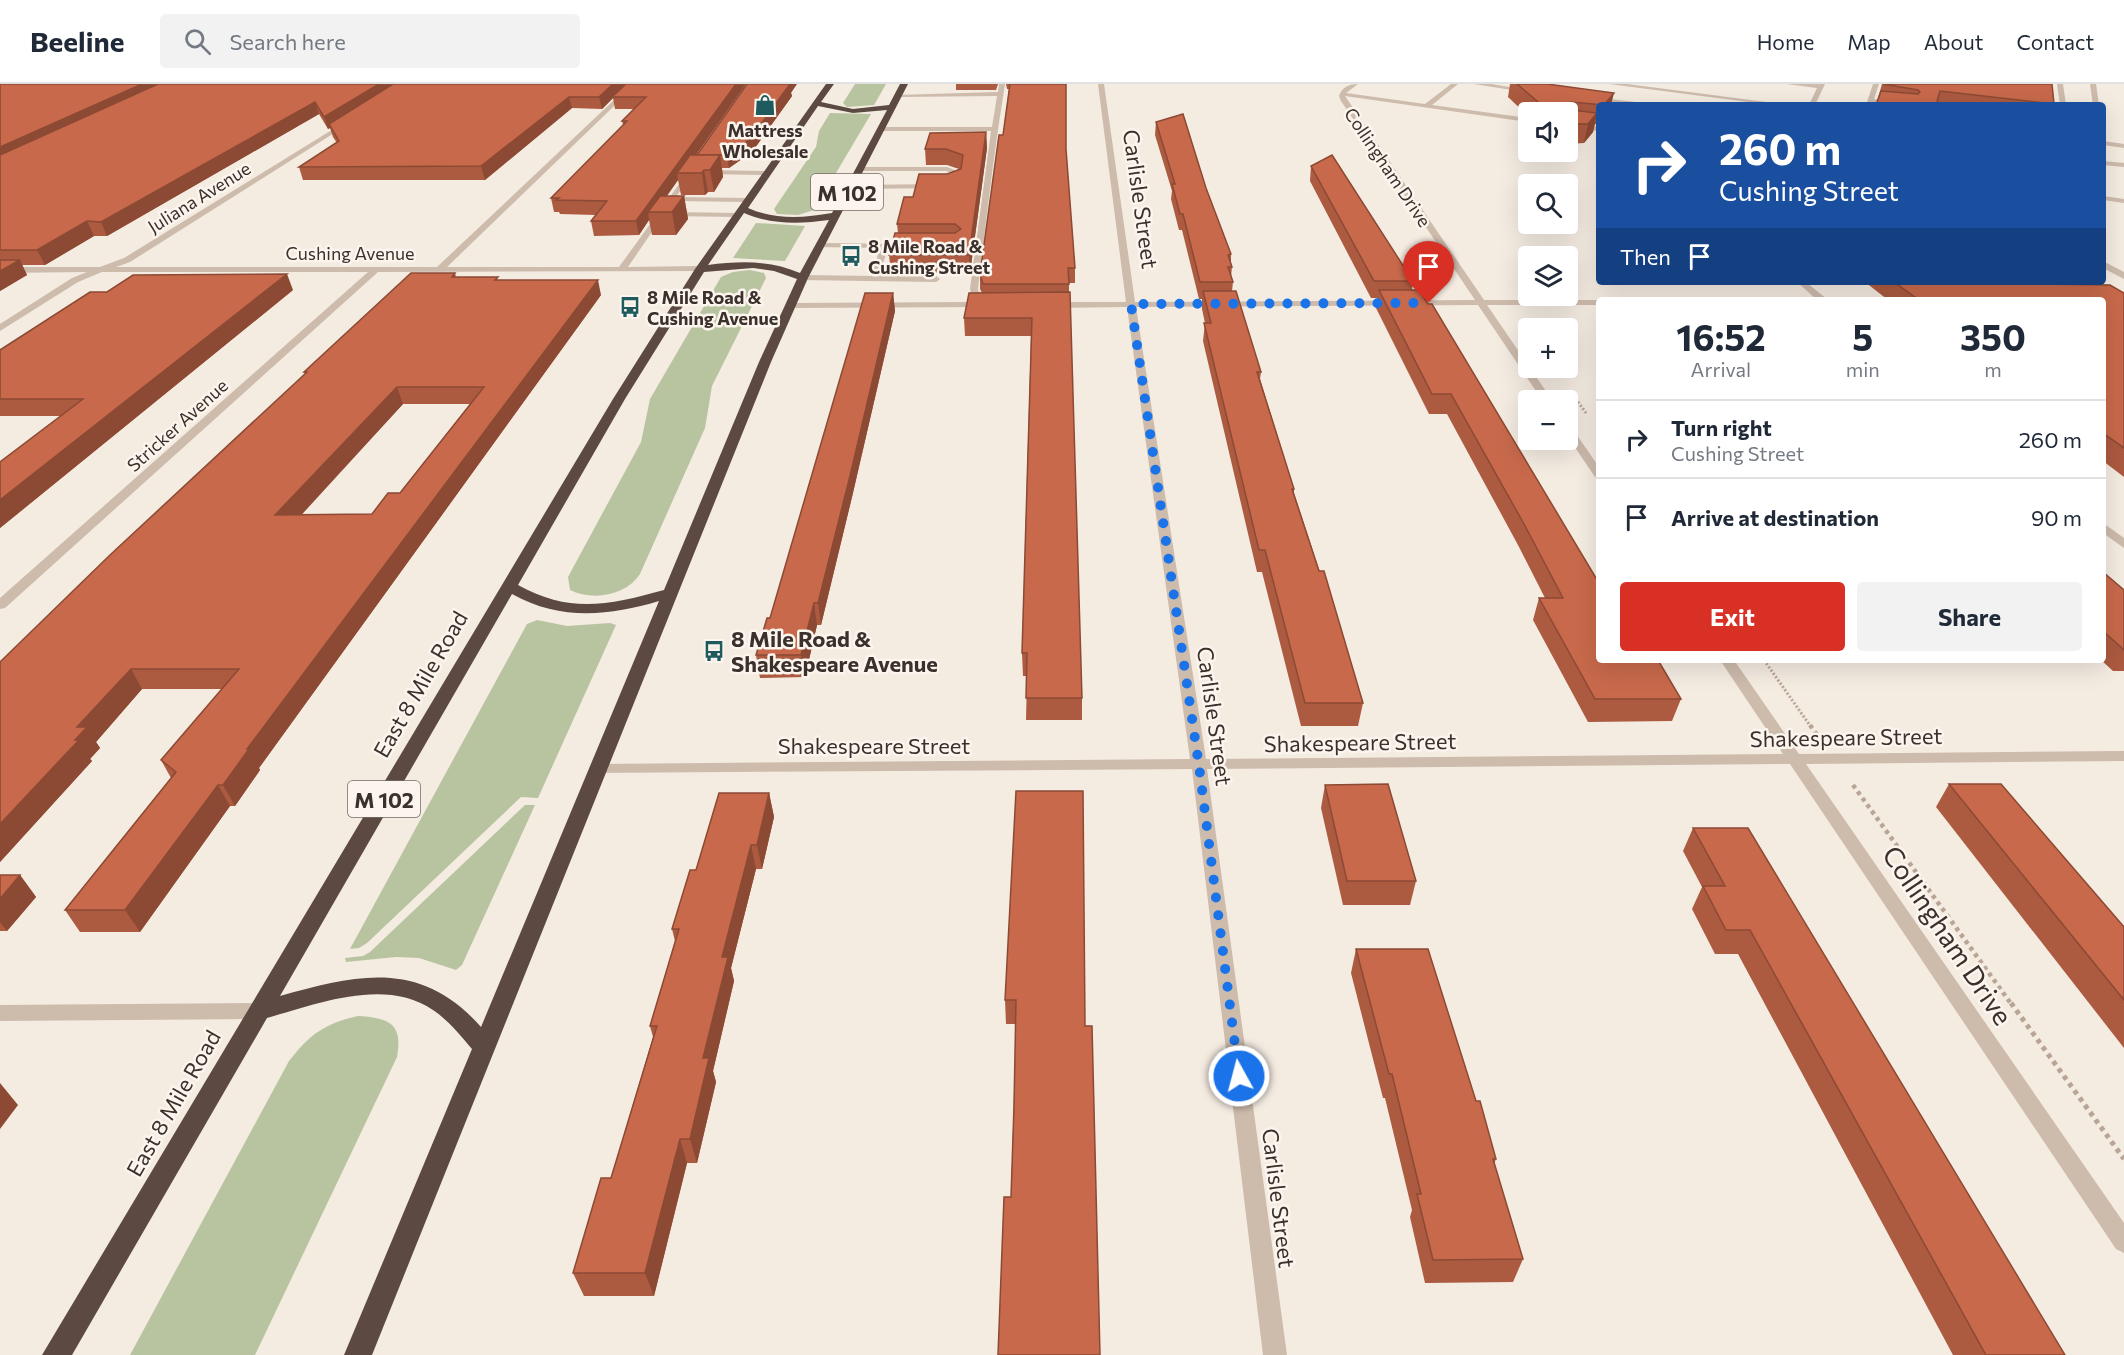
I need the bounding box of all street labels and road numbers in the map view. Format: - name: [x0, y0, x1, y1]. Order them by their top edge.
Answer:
- street label: Collingham Drive: [1340, 103, 1436, 231]
- street label: Carlisle Street: [1118, 128, 1164, 270]
- street label: Juliana Avenue: [144, 157, 254, 237]
- road number: M 102: [811, 174, 883, 210]
- street label: Cushing Avenue: [285, 242, 415, 264]
- street label: Stricker Avenue: [122, 374, 232, 476]
- street label: East 8 Mile Road: [367, 606, 473, 762]
- street label: Carlisle Street: [1192, 645, 1238, 787]
- street label: Shakespeare Street: [1749, 722, 1943, 752]
- street label: Shakespeare Street: [1263, 727, 1457, 757]
- street label: Shakespeare Street: [778, 732, 970, 759]
- road number: M 102: [348, 781, 420, 817]
- street label: Collingham Drive: [1876, 839, 2020, 1031]
- street label: East 8 Mile Road: [120, 1025, 226, 1181]
- street label: Carlisle Street: [1257, 1127, 1301, 1269]

